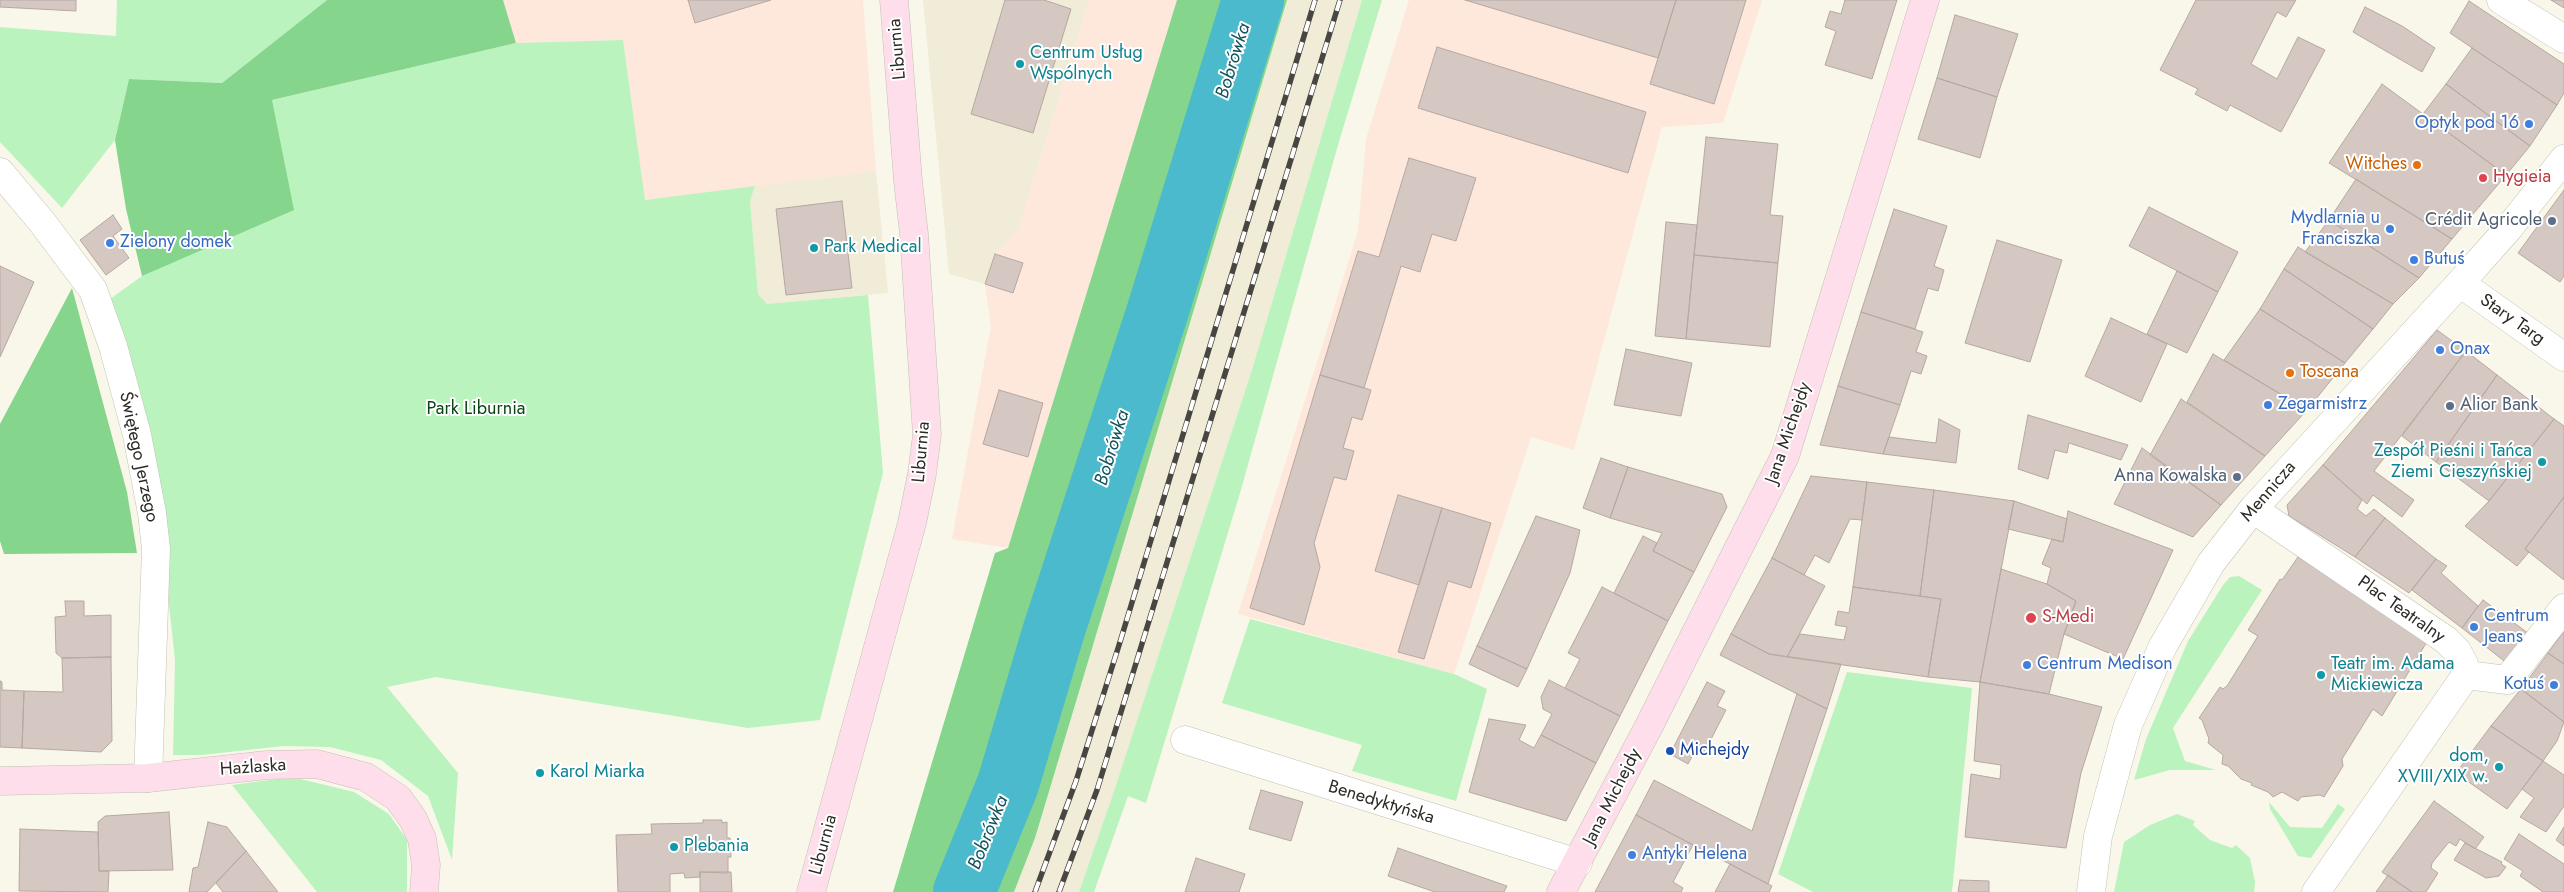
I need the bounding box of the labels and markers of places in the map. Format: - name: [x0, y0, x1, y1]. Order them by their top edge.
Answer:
- place label: Centrum Usług Wspólnych: [1030, 43, 1143, 86]
- marker: Centrum Usług Wspólnych: [1014, 58, 1026, 70]
- place label: Optyk pod 16: [2415, 113, 2519, 135]
- marker: Optyk pod 16: [2523, 118, 2535, 130]
- place label: Witches: [2346, 154, 2407, 176]
- marker: Witches: [2411, 159, 2423, 171]
- place label: Hygieia: [2493, 167, 2551, 189]
- marker: Hygieia: [2477, 172, 2489, 184]
- place label: Mydlarnia u Franciszka: [2291, 208, 2380, 250]
- place label: Crédit Agricole: [2425, 210, 2542, 232]
- marker: Crédit Agricole: [2546, 215, 2558, 227]
- marker: Mydlarnia u Franciszka: [2384, 223, 2396, 235]
- place label: Zielony domek: [120, 232, 232, 254]
- marker: Zielony domek: [104, 237, 116, 249]
- place label: Park Medical: [824, 237, 922, 259]
- marker: Park Medical: [808, 242, 820, 254]
- place label: Butuś: [2424, 249, 2465, 271]
- marker: Butuś: [2408, 254, 2420, 266]
- place label: Onax: [2450, 339, 2490, 361]
- marker: Onax: [2434, 344, 2446, 356]
- place label: Toscana: [2300, 362, 2359, 384]
- marker: Toscana: [2284, 367, 2296, 379]
- place label: Zegarmistrz: [2278, 394, 2367, 416]
- place label: Alior Bank: [2460, 395, 2538, 417]
- marker: Zegarmistrz: [2262, 399, 2274, 411]
- marker: Alior Bank: [2444, 400, 2456, 412]
- place label: Zespół Pieśni i Tańca Ziemi Cieszyńskiej: [2374, 441, 2532, 484]
- marker: Zespół Pieśni i Tańca Ziemi Cieszyńskiej: [2536, 456, 2548, 468]
- place label: Anna Kowalska: [2114, 466, 2227, 488]
- marker: Anna Kowalska: [2231, 471, 2243, 483]
- place label: Centrum Jeans: [2484, 606, 2549, 649]
- place label: S-Medi: [2042, 607, 2094, 629]
- marker: S-Medi: [2024, 611, 2038, 625]
- marker: Centrum Jeans: [2468, 621, 2480, 633]
- place label: Centrum Medison: [2037, 654, 2173, 676]
- place label: Teatr im. Adama Mickiewicza: [2331, 654, 2454, 696]
- marker: Centrum Medison: [2021, 659, 2033, 671]
- marker: Teatr im. Adama Mickiewicza: [2315, 669, 2327, 681]
- place label: Kotuś: [2504, 674, 2544, 696]
- marker: Kotuś: [2548, 679, 2560, 691]
- place label: Michejdy: [1680, 740, 1749, 762]
- marker: Michejdy: [1664, 745, 1676, 757]
- place label: dom, XVIII/XIX w.: [2398, 746, 2489, 789]
- marker: dom, XVIII/XIX w.: [2493, 761, 2505, 773]
- place label: Karol Miarka: [550, 762, 645, 784]
- marker: Karol Miarka: [534, 767, 546, 779]
- place label: Plebania: [684, 836, 749, 858]
- marker: Plebania: [668, 841, 680, 853]
- place label: Antyki Helena: [1642, 844, 1747, 866]
- marker: Antyki Helena: [1626, 849, 1638, 861]

